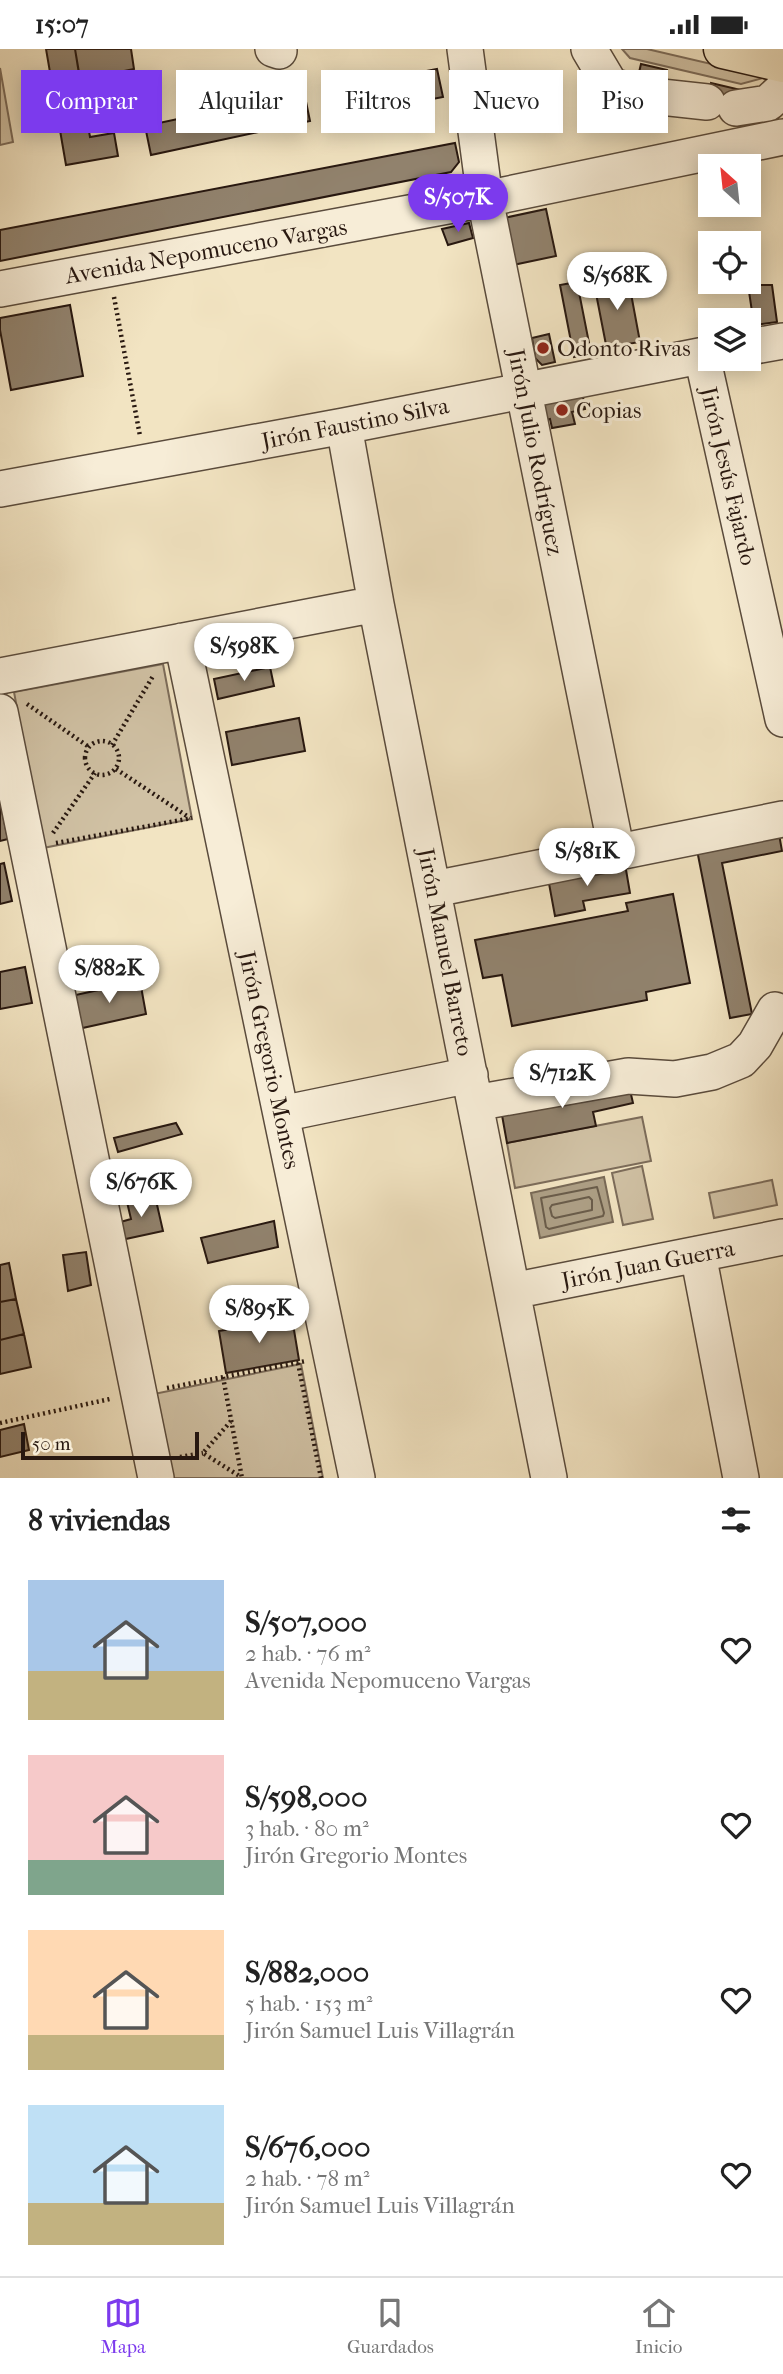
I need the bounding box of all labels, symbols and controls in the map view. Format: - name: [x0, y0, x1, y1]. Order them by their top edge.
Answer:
- text: 15:07: [35, 9, 89, 40]
- chip: Comprar: [21, 70, 162, 133]
- chip: Alquilar: [176, 70, 307, 133]
- chip: Filtros: [321, 70, 435, 133]
- chip: Nuevo: [449, 70, 563, 133]
- chip: Piso: [577, 70, 668, 133]
- north arrow: [698, 154, 761, 217]
- map controls: [698, 154, 761, 371]
- pin: S/507K: [401, 174, 515, 234]
- text: S/507K: [424, 183, 492, 210]
- street label: Avenida Nepomuceno Vargas: [62, 213, 349, 290]
- button: locate: [698, 231, 761, 294]
- pin: S/568K: [560, 253, 674, 312]
- text: S/568K: [583, 261, 651, 288]
- button: layers: [698, 308, 761, 371]
- place label: Odonto Rivas: [557, 335, 691, 362]
- marker: Odonto Rivas: [535, 340, 551, 356]
- street label: Jirón Julio Rodríguez: [502, 345, 569, 558]
- street label: Jirón Jesús Fajardo: [694, 382, 762, 568]
- street label: Jirón Faustino Silva: [257, 392, 451, 455]
- place label: Copias: [576, 397, 641, 424]
- marker: Copias: [554, 402, 570, 418]
- pin: S/598K: [187, 623, 301, 683]
- text: S/598K: [210, 632, 278, 659]
- pin: S/581K: [530, 829, 644, 888]
- text: S/581K: [555, 837, 619, 864]
- street label: Jirón Manuel Barreto: [412, 844, 479, 1058]
- pin: S/882K: [52, 946, 166, 1005]
- street label: Jirón Gregorio Montes: [233, 947, 306, 1172]
- text: S/882K: [74, 954, 144, 981]
- pin: S/712K: [505, 1051, 619, 1110]
- text: S/712K: [529, 1059, 595, 1086]
- pin: S/676K: [84, 1159, 198, 1219]
- text: S/676K: [106, 1168, 176, 1195]
- street label: Jirón Juan Guerra: [557, 1234, 737, 1295]
- pin: S/895K: [202, 1285, 316, 1345]
- text: S/895K: [225, 1294, 293, 1321]
- scale bar: [21, 1429, 200, 1461]
- text: 50 m: [32, 1433, 71, 1455]
- icon: filters: [717, 1501, 755, 1539]
- text: 8 viviendas: [28, 1503, 170, 1538]
- text: S/507,000: [245, 1605, 367, 1640]
- icon: home: [84, 1608, 168, 1692]
- icon: heart: [717, 1631, 755, 1669]
- text: 2 hab. · 76 m²: [245, 1640, 370, 1667]
- text: Avenida Nepomuceno Vargas: [245, 1667, 531, 1694]
- text: S/598,000: [245, 1780, 367, 1815]
- icon: home: [84, 1783, 168, 1867]
- icon: heart: [717, 1806, 755, 1844]
- text: 3 hab. · 80 m²: [245, 1815, 369, 1842]
- text: Jirón Gregorio Montes: [245, 1842, 467, 1869]
- text: S/882,000: [245, 1955, 369, 1990]
- icon: home: [84, 1958, 168, 2042]
- icon: heart: [717, 1981, 755, 2019]
- text: 5 hab. · 153 m²: [245, 1990, 372, 2017]
- text: Jirón Samuel Luis Villagrán: [245, 2017, 515, 2044]
- text: S/676,000: [245, 2130, 370, 2165]
- icon: home: [84, 2133, 168, 2217]
- icon: heart: [717, 2156, 755, 2194]
- text: 2 hab. · 78 m²: [245, 2165, 369, 2192]
- text: Jirón Samuel Luis Villagrán: [245, 2192, 515, 2219]
- tab: Mapa: [101, 2294, 146, 2358]
- tab: Guardados: [347, 2294, 434, 2358]
- tab: Inicio: [635, 2294, 682, 2358]

